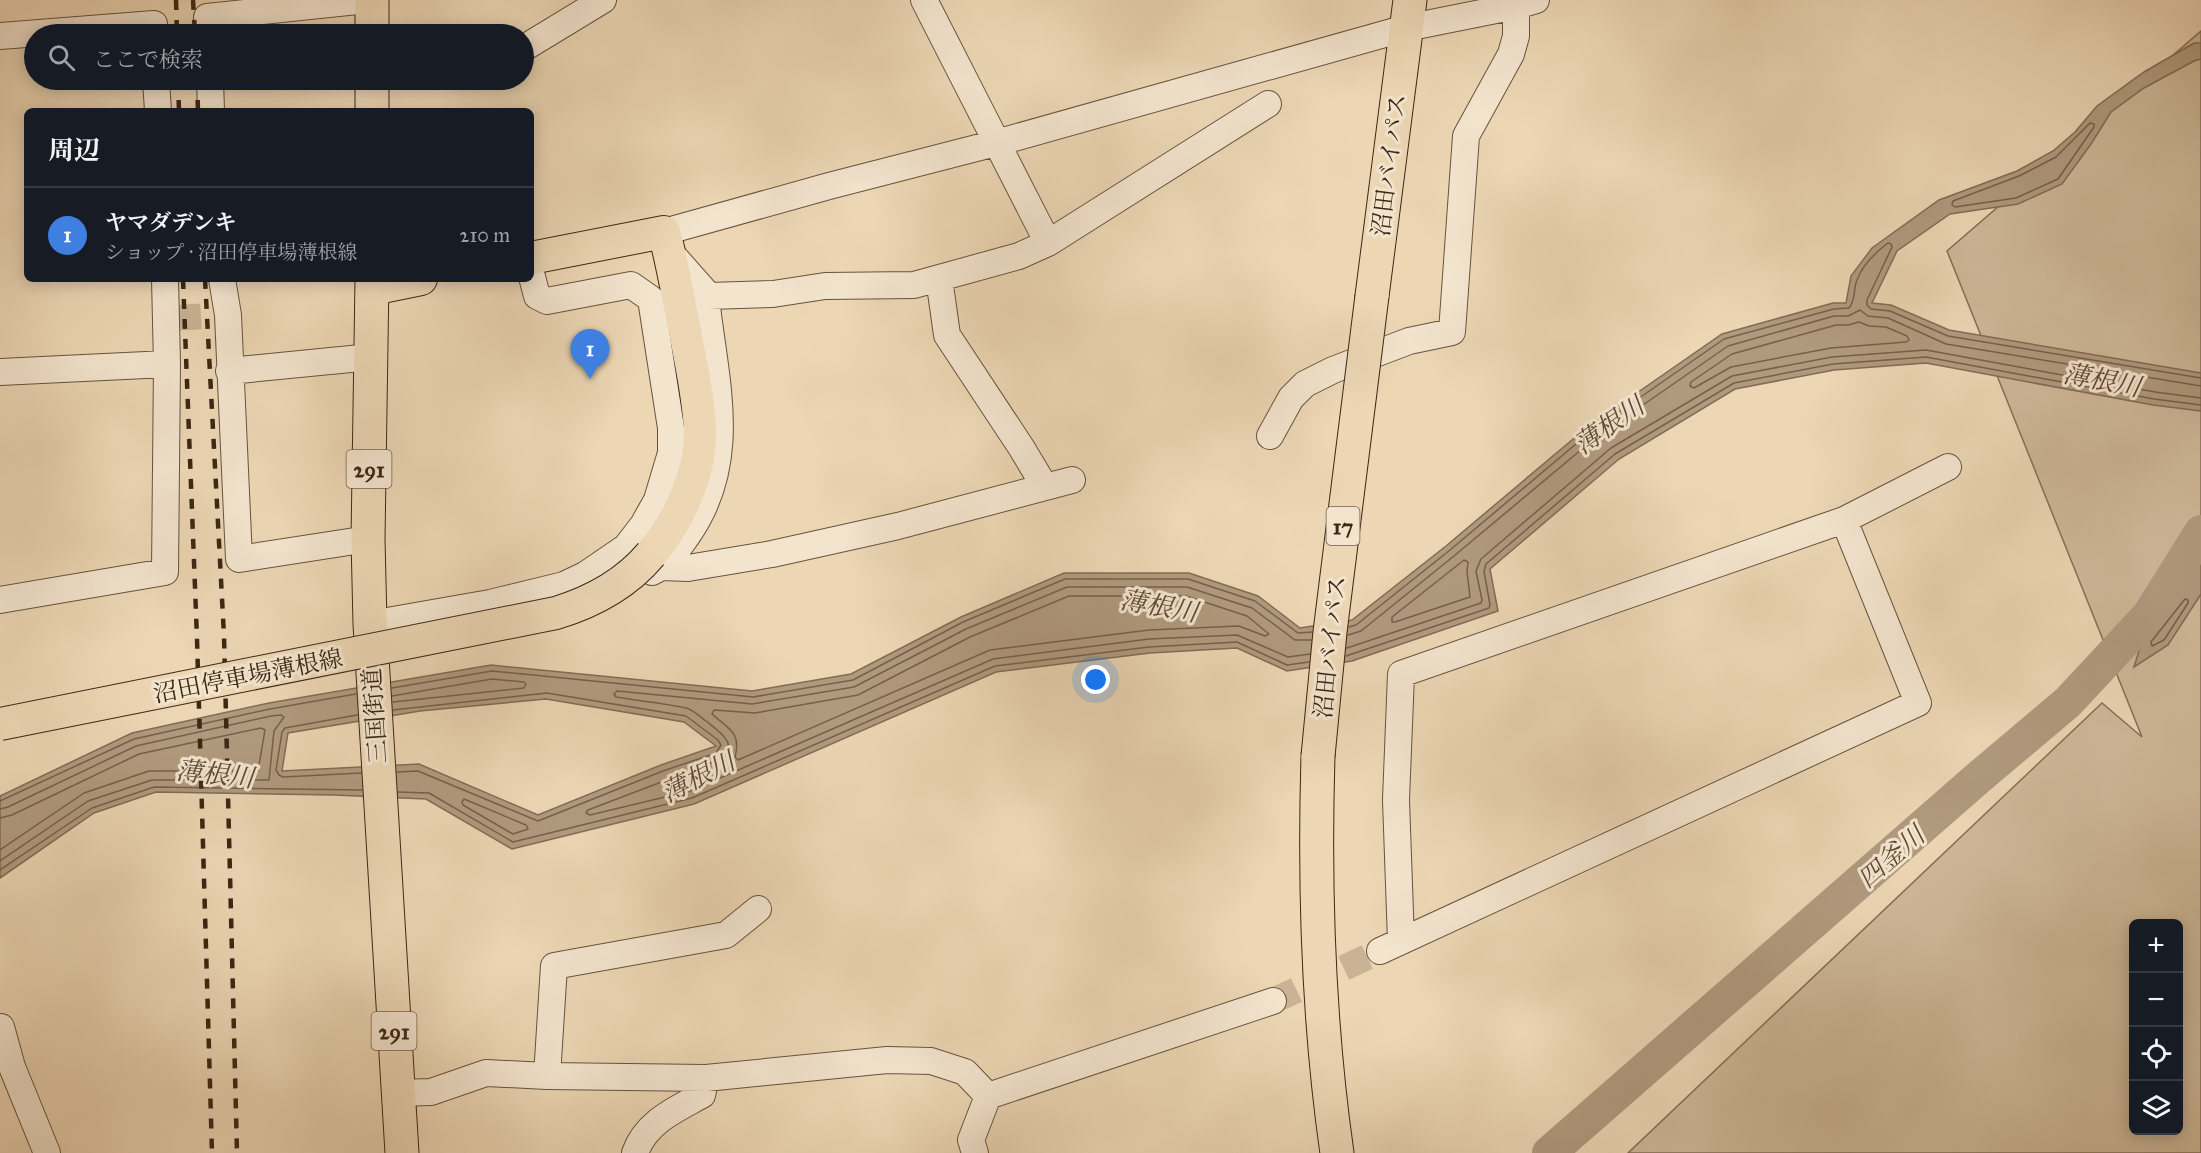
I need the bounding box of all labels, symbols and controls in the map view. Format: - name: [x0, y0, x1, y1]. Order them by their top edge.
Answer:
- search box: [24, 24, 534, 90]
- icon: search: [45, 41, 78, 74]
- text: ここで検索: [93, 46, 203, 73]
- street label: 沼田バイパス: [1365, 92, 1413, 238]
- text: 周辺: [48, 134, 100, 166]
- text: ヤマダデンキ: [105, 209, 237, 236]
- text: 1: [64, 223, 71, 247]
- text: 210 m: [460, 223, 510, 247]
- text: ショップ · 沼田停車場薄根線: [105, 240, 358, 264]
- pin: 1: [570, 330, 610, 379]
- water label: 薄根川: [2061, 357, 2146, 404]
- water label: 薄根川: [1568, 388, 1653, 460]
- road number: 291: [346, 450, 392, 488]
- road number: 17: [1326, 507, 1360, 545]
- street label: 沼田バイパス: [1308, 574, 1352, 720]
- water label: 薄根川: [1118, 583, 1203, 629]
- street label: 沼田停車場薄根線: [151, 643, 345, 709]
- your location: [1081, 665, 1110, 694]
- street label: 三国街道: [357, 667, 393, 765]
- water label: 薄根川: [656, 744, 743, 809]
- water label: 薄根川: [175, 754, 258, 794]
- water label: 四釜川: [1851, 817, 1933, 895]
- map controls: [2129, 919, 2183, 1135]
- button: +: [2129, 919, 2183, 973]
- button: −: [2129, 973, 2183, 1027]
- road number: 291: [372, 1012, 416, 1050]
- button: locate: [2129, 1027, 2183, 1081]
- button: layers: [2129, 1081, 2183, 1135]

